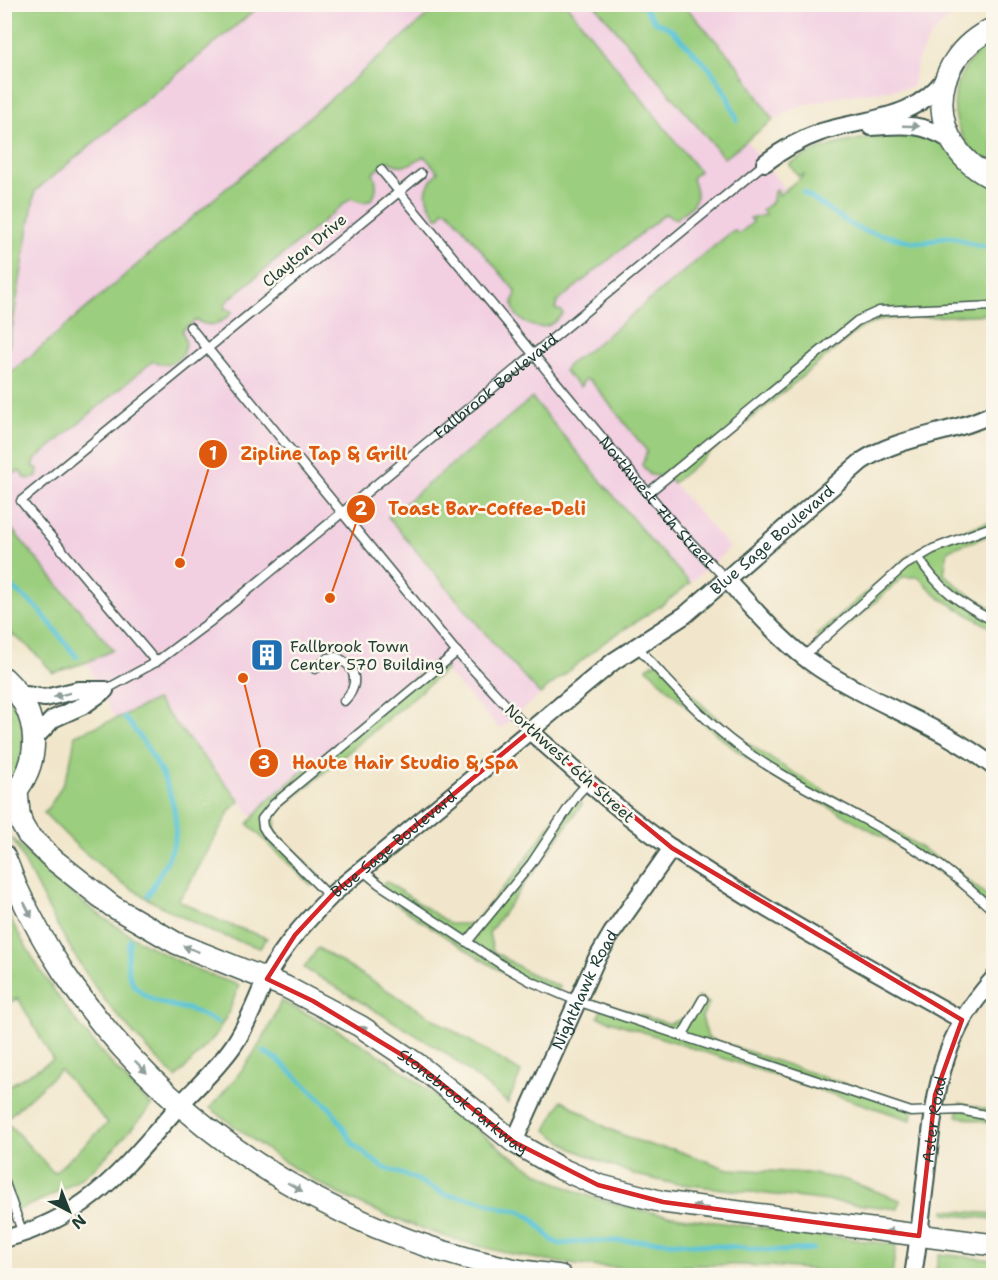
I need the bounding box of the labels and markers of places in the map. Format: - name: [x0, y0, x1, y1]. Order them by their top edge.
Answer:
- callout: Zipline Tap & Grill: [198, 436, 419, 472]
- callout: Toast Bar-Coffee-Deli: [346, 491, 598, 527]
- place label: Fallbrook Town Center 570 Building: [290, 636, 444, 675]
- building icon: Fallbrook Town Center 570 Building: [249, 637, 285, 673]
- callout: Haute Hair Studio & Spa: [249, 745, 530, 781]

